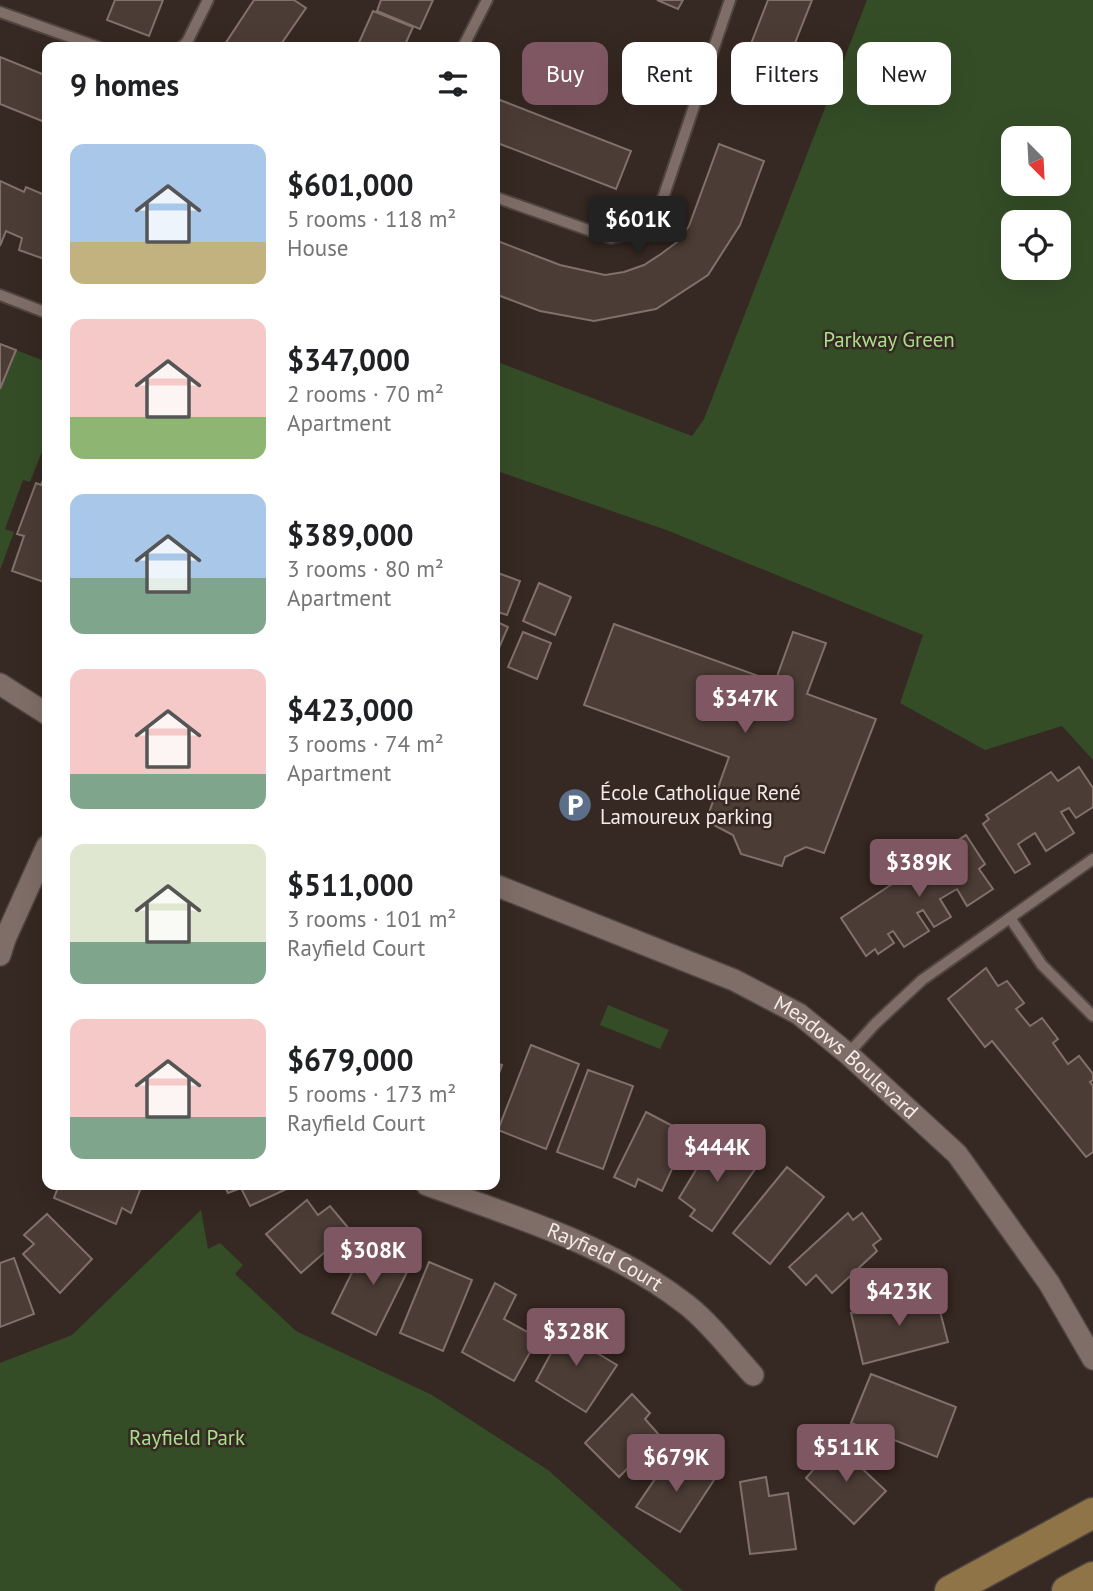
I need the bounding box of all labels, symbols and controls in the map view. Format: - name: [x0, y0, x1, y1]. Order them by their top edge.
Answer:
- chip: Buy: [522, 42, 608, 105]
- chip: Rent: [622, 42, 717, 105]
- chip: Filters: [731, 42, 843, 105]
- chip: New: [857, 42, 951, 105]
- text: 9 homes: [70, 65, 179, 104]
- icon: filters: [434, 65, 472, 103]
- north arrow: [1001, 126, 1071, 196]
- map controls: [1001, 126, 1071, 280]
- text: $601,000: [287, 165, 414, 204]
- icon: home: [126, 172, 210, 256]
- pin: $601K: [589, 196, 687, 256]
- text: 5 rooms · 118 m²: [287, 204, 456, 233]
- text: $601K: [605, 204, 671, 233]
- button: locate: [1001, 210, 1071, 280]
- text: House: [287, 233, 349, 262]
- park label: Parkway Green: [823, 326, 955, 353]
- text: $347,000: [287, 340, 410, 379]
- icon: home: [126, 347, 210, 431]
- text: 2 rooms · 70 m²: [287, 379, 444, 408]
- text: Apartment: [287, 408, 391, 437]
- text: $389,000: [287, 515, 414, 554]
- icon: home: [126, 522, 210, 606]
- text: 3 rooms · 80 m²: [287, 554, 444, 583]
- text: Apartment: [287, 583, 391, 612]
- pin: $347K: [696, 676, 794, 735]
- text: $347K: [712, 683, 778, 712]
- text: $423,000: [287, 690, 414, 729]
- icon: home: [126, 697, 210, 781]
- text: 3 rooms · 74 m²: [287, 729, 444, 758]
- text: Apartment: [287, 758, 391, 787]
- place label: École Catholique René Lamoureux parking: [600, 779, 801, 830]
- parking icon: École Catholique René Lamoureux parking: [556, 786, 594, 824]
- pin: $389K: [870, 839, 968, 899]
- text: $389K: [886, 847, 952, 876]
- text: $511,000: [287, 865, 414, 904]
- icon: home: [126, 872, 210, 956]
- text: 3 rooms · 101 m²: [287, 904, 456, 933]
- text: Rayfield Court: [287, 933, 425, 962]
- street label: Meadows Boulevard: [769, 989, 924, 1125]
- text: $679,000: [287, 1040, 414, 1079]
- icon: home: [126, 1047, 210, 1131]
- text: 5 rooms · 173 m²: [287, 1079, 456, 1108]
- text: Rayfield Court: [287, 1108, 425, 1137]
- pin: $444K: [668, 1124, 766, 1184]
- text: $444K: [684, 1132, 750, 1161]
- street label: Rayfield Court: [543, 1216, 668, 1297]
- pin: $308K: [324, 1228, 422, 1287]
- text: $308K: [340, 1235, 406, 1264]
- pin: $423K: [850, 1268, 948, 1328]
- text: $423K: [866, 1276, 932, 1305]
- pin: $328K: [527, 1308, 625, 1368]
- text: $328K: [543, 1316, 609, 1345]
- park label: Rayfield Park: [129, 1424, 245, 1451]
- pin: $511K: [797, 1424, 895, 1484]
- text: $511K: [813, 1432, 879, 1461]
- pin: $679K: [627, 1434, 725, 1494]
- text: $679K: [643, 1442, 709, 1471]

